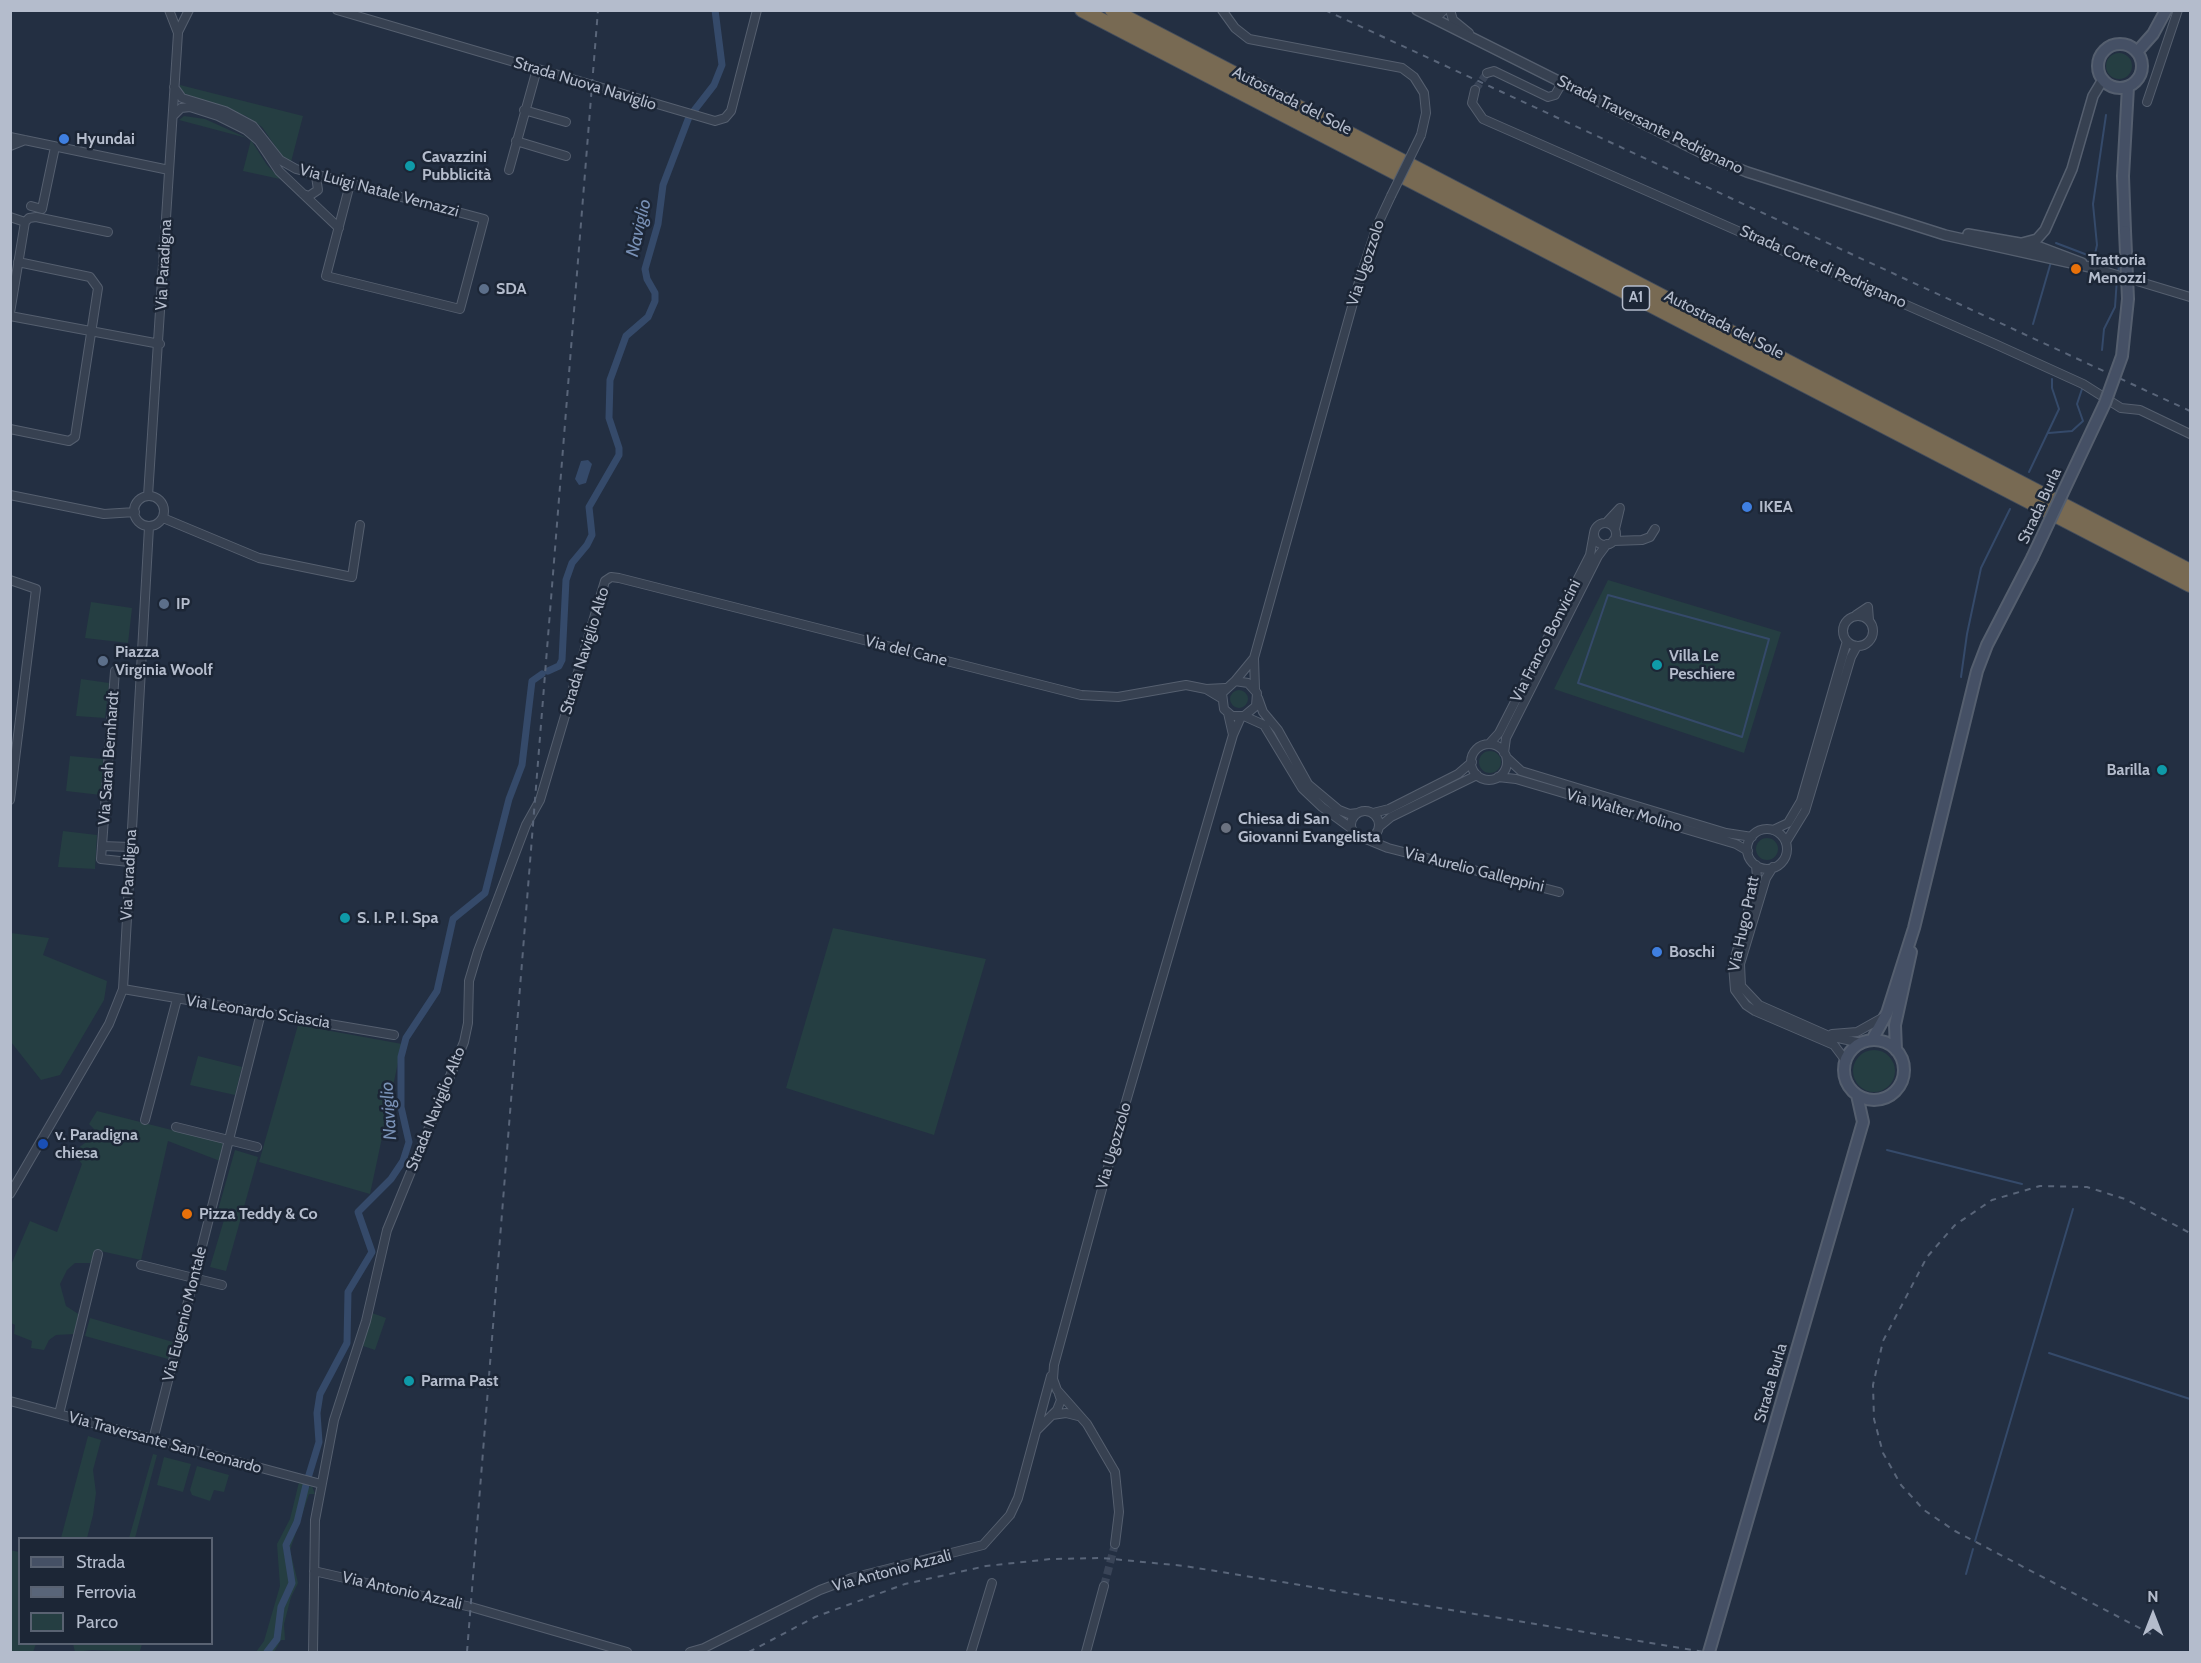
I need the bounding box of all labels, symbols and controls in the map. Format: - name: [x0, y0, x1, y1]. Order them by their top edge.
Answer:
- street label: Strada Nuova Naviglio: [511, 53, 659, 115]
- street label: Autostrada del Sole: [1229, 63, 1355, 139]
- street label: Strada Traversante Pedrignano: [1554, 71, 1746, 179]
- place label: Hyundai: [76, 129, 135, 149]
- marker: Hyundai: [57, 132, 71, 146]
- place label: Cavazzini Pubblicità: [422, 147, 491, 185]
- marker: Cavazzini Pubblicità: [403, 159, 417, 173]
- street label: Via Luigi Natale Vernazzi: [297, 160, 461, 222]
- water label: Naviglio: [622, 197, 656, 259]
- street label: Via Ugozzolo: [1343, 218, 1389, 308]
- street label: Via Paradigna: [152, 219, 176, 311]
- street label: Strada Corte di Pedrignano: [1737, 222, 1909, 312]
- place label: Trattoria Menozzi: [2088, 250, 2146, 288]
- marker: Trattoria Menozzi: [2069, 262, 2083, 276]
- place label: SDA: [496, 279, 527, 299]
- marker: SDA: [477, 282, 491, 296]
- road number: A1: [1622, 286, 1650, 310]
- street label: Autostrada del Sole: [1661, 287, 1787, 363]
- street label: Strada Burla: [2014, 465, 2066, 547]
- place label: IKEA: [1759, 497, 1793, 517]
- marker: IKEA: [1740, 500, 1754, 514]
- street label: Via Franco Bonvicini: [1507, 576, 1585, 706]
- street label: Strada Naviglio Alto: [557, 585, 613, 717]
- place label: IP: [176, 594, 190, 614]
- marker: IP: [157, 597, 171, 611]
- street label: Via del Cane: [863, 631, 949, 671]
- place label: Piazza Virginia Woolf: [115, 642, 213, 680]
- place label: Villa Le Peschiere: [1669, 646, 1735, 684]
- marker: Piazza Virginia Woolf: [96, 654, 110, 668]
- marker: Villa Le Peschiere: [1650, 658, 1664, 672]
- street label: Via Sarah Bernhardt: [95, 690, 123, 826]
- place label: Barilla: [2107, 760, 2150, 780]
- marker: Barilla: [2155, 763, 2169, 777]
- street label: Via Walter Molino: [1564, 785, 1684, 837]
- place label: Chiesa di San Giovanni Evangelista: [1238, 809, 1380, 847]
- marker: Chiesa di San Giovanni Evangelista: [1219, 821, 1233, 835]
- street label: Via Paradigna: [117, 829, 141, 921]
- street label: Via Aurelio Galleppini: [1402, 843, 1546, 897]
- street label: Via Hugo Pratt: [1724, 874, 1764, 974]
- place label: S. I. P. I. Spa: [357, 908, 438, 928]
- marker: S. I. P. I. Spa: [338, 911, 352, 925]
- place label: Boschi: [1669, 942, 1715, 962]
- marker: Boschi: [1650, 945, 1664, 959]
- street label: Via Leonardo Sciascia: [185, 991, 331, 1033]
- street label: Strada Naviglio Alto: [402, 1044, 470, 1174]
- water label: Naviglio: [376, 1081, 402, 1141]
- street label: Via Ugozzolo: [1092, 1100, 1136, 1192]
- place label: v. Paradigna chiesa: [55, 1125, 138, 1163]
- marker: v. Paradigna chiesa: [36, 1137, 50, 1151]
- place label: Pizza Teddy & Co: [199, 1204, 318, 1224]
- marker: Pizza Teddy & Co: [180, 1207, 194, 1221]
- street label: Via Eugenio Montale: [159, 1245, 211, 1383]
- street label: Strada Burla: [1751, 1341, 1791, 1425]
- place label: Parma Past: [421, 1371, 499, 1391]
- marker: Parma Past: [402, 1374, 416, 1388]
- street label: Via Traversante San Leonardo: [66, 1408, 264, 1478]
- legend: [18, 1537, 213, 1645]
- street label: Via Antonio Azzali: [830, 1546, 954, 1596]
- text: Strada: [76, 1551, 125, 1573]
- street label: Via Antonio Azzali: [340, 1568, 464, 1614]
- text: Ferrovia: [76, 1581, 136, 1603]
- north arrow: [2123, 1585, 2183, 1645]
- text: N: [2147, 1587, 2159, 1606]
- text: Parco: [76, 1611, 118, 1633]

